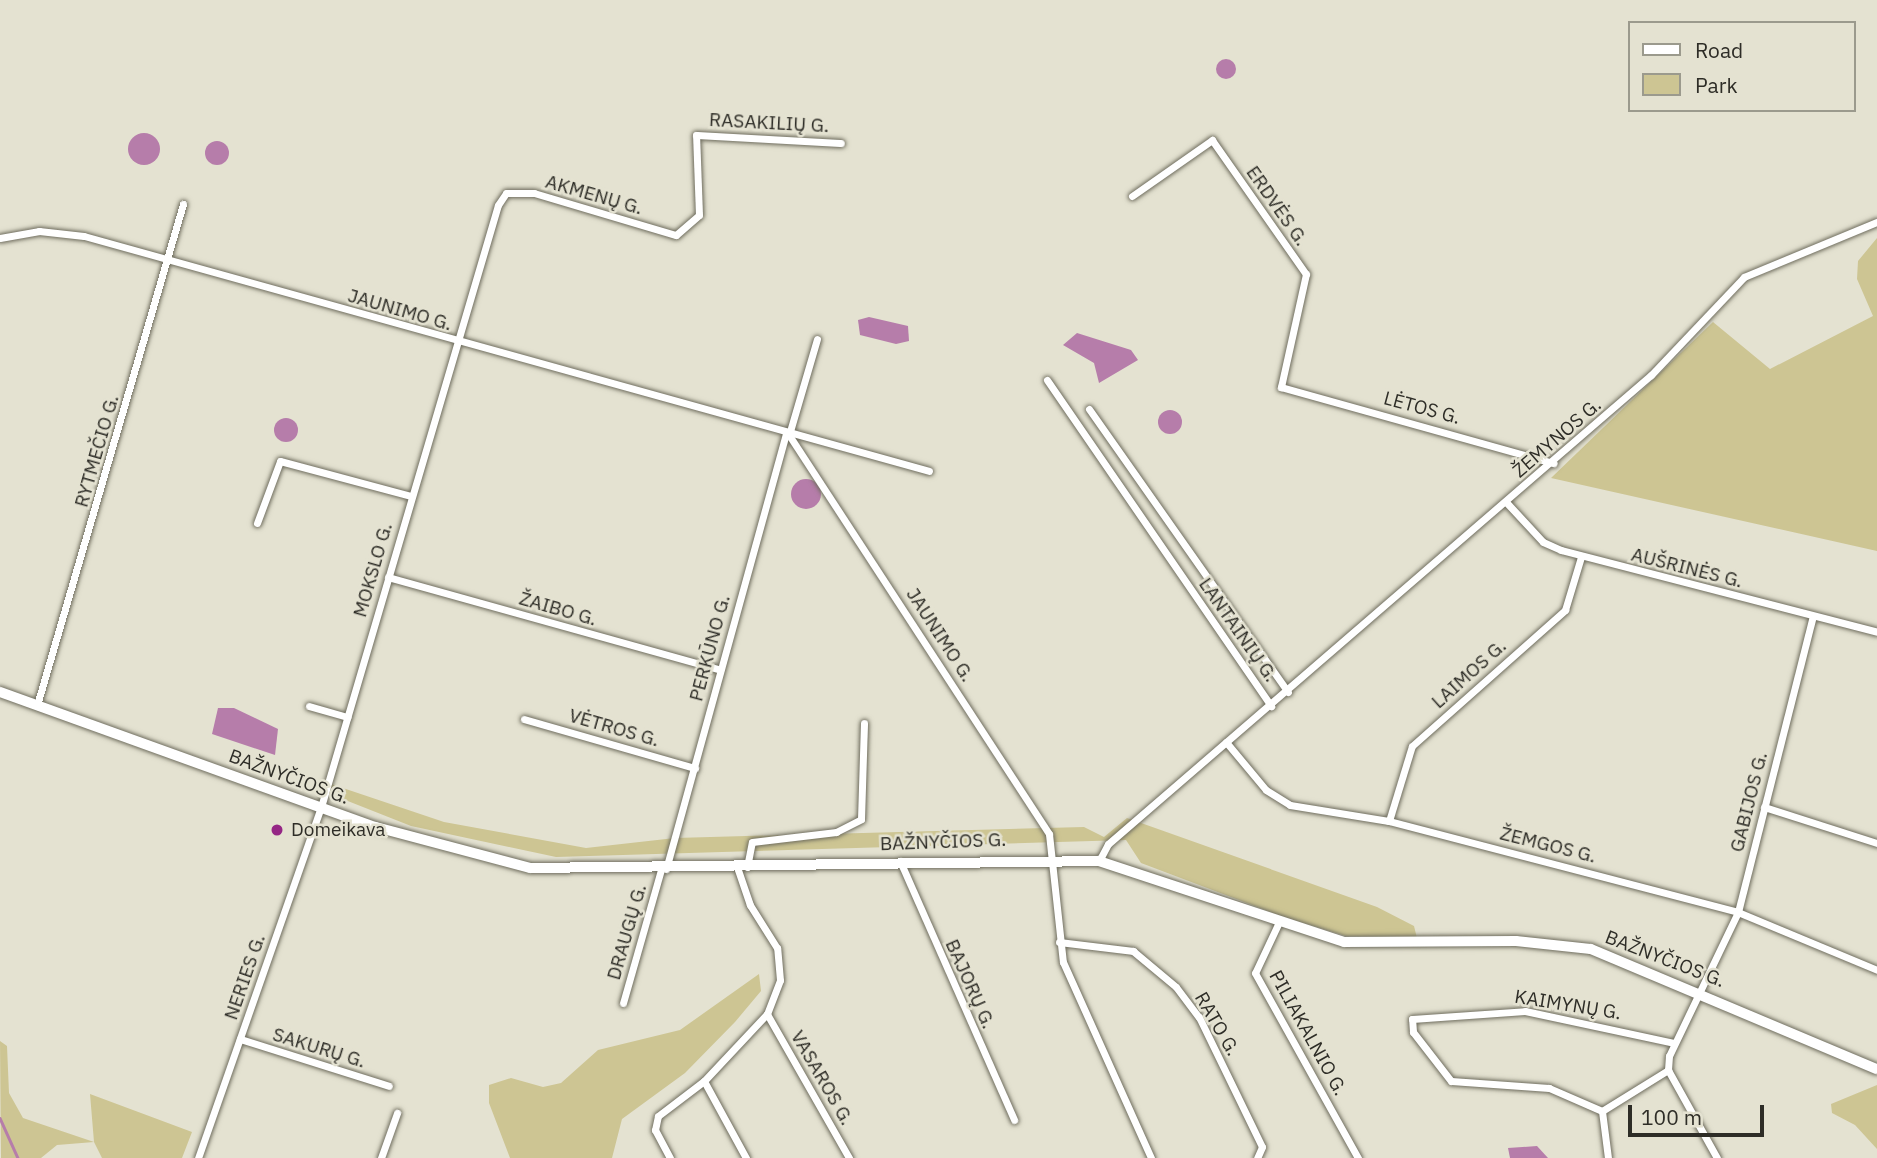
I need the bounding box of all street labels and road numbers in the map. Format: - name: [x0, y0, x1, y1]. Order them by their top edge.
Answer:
- street label: RASAKILIŲ G.: [708, 108, 830, 138]
- street label: ERDVĖS G.: [1241, 162, 1313, 250]
- street label: AKMENŲ G.: [543, 170, 645, 220]
- street label: JAUNIMO G.: [345, 284, 455, 336]
- street label: LĖTOS G.: [1381, 387, 1463, 429]
- street label: RYTMEČIO G.: [70, 392, 124, 510]
- street label: ŽEMYNOS G.: [1508, 393, 1606, 483]
- street label: MOKSLO G.: [349, 520, 397, 620]
- street label: AUŠRINĖS G.: [1629, 543, 1745, 593]
- street label: LANTAINIŲ G.: [1194, 574, 1282, 686]
- street label: JAUNIMO G.: [901, 584, 979, 686]
- street label: ŽAIBO G.: [517, 587, 599, 631]
- street label: PERKŪNO G.: [685, 592, 735, 704]
- street label: LAIMOS G.: [1427, 635, 1511, 713]
- street label: VĖTROS G.: [566, 704, 662, 752]
- street label: BAŽNYČIOS G.: [226, 745, 352, 809]
- street label: GABIJOS G.: [1726, 750, 1772, 854]
- street label: ŽEMGOS G.: [1498, 822, 1598, 868]
- street label: BAŽNYČIOS G.: [879, 828, 1007, 856]
- street label: DRAUGŲ G.: [602, 881, 652, 983]
- street label: BAŽNYČIOS G.: [1602, 926, 1728, 992]
- street label: NERIES G.: [220, 931, 270, 1023]
- street label: BAJORŲ G.: [940, 936, 1000, 1032]
- street label: PILIAKALNIO G.: [1264, 966, 1352, 1100]
- street label: KAIMYNŲ G.: [1513, 985, 1623, 1025]
- street label: RATO G.: [1190, 988, 1244, 1060]
- street label: SAKURŲ G.: [270, 1023, 368, 1073]
- street label: VASAROS G.: [786, 1027, 858, 1129]

